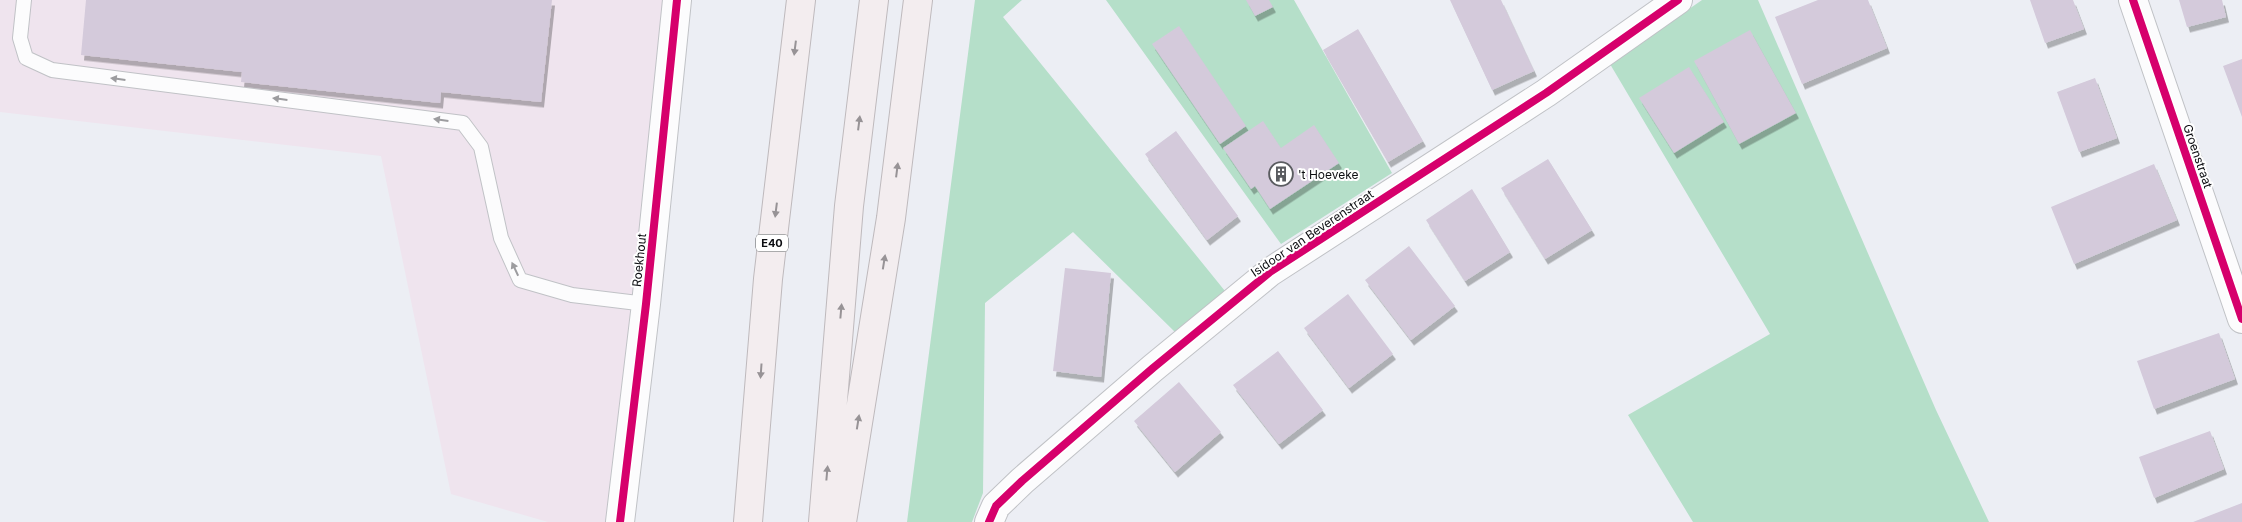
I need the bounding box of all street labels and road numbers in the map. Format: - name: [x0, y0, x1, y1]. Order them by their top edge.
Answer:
- street label: Groenstraat: [2180, 122, 2216, 190]
- street label: Isidoor van Beverenstraat: [1248, 186, 1376, 280]
- street label: Roekhout: [629, 232, 649, 287]
- road number: E40: [756, 234, 788, 252]

